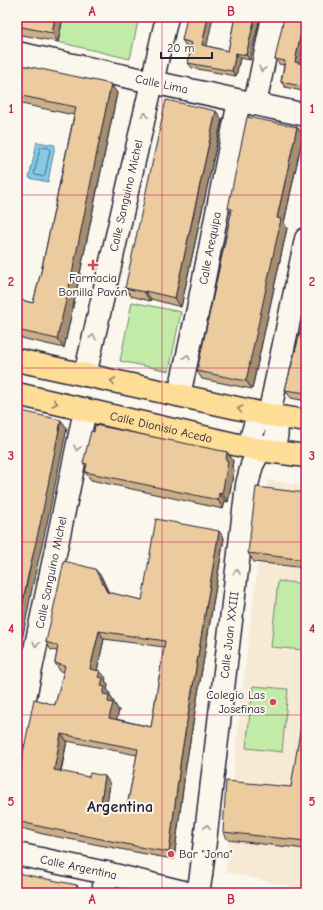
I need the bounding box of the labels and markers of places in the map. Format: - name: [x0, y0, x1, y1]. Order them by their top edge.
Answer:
- marker: Farmacia Bonilla Pavón: [88, 260, 98, 270]
- place label: Farmacia Bonilla Pavón: [59, 271, 127, 299]
- place label: Colegio Las Josefinas: [206, 688, 265, 716]
- marker: Colegio Las Josefinas: [268, 697, 278, 707]
- place label: Bar "Jona": [179, 847, 233, 861]
- marker: Bar "Jona": [166, 849, 176, 859]

